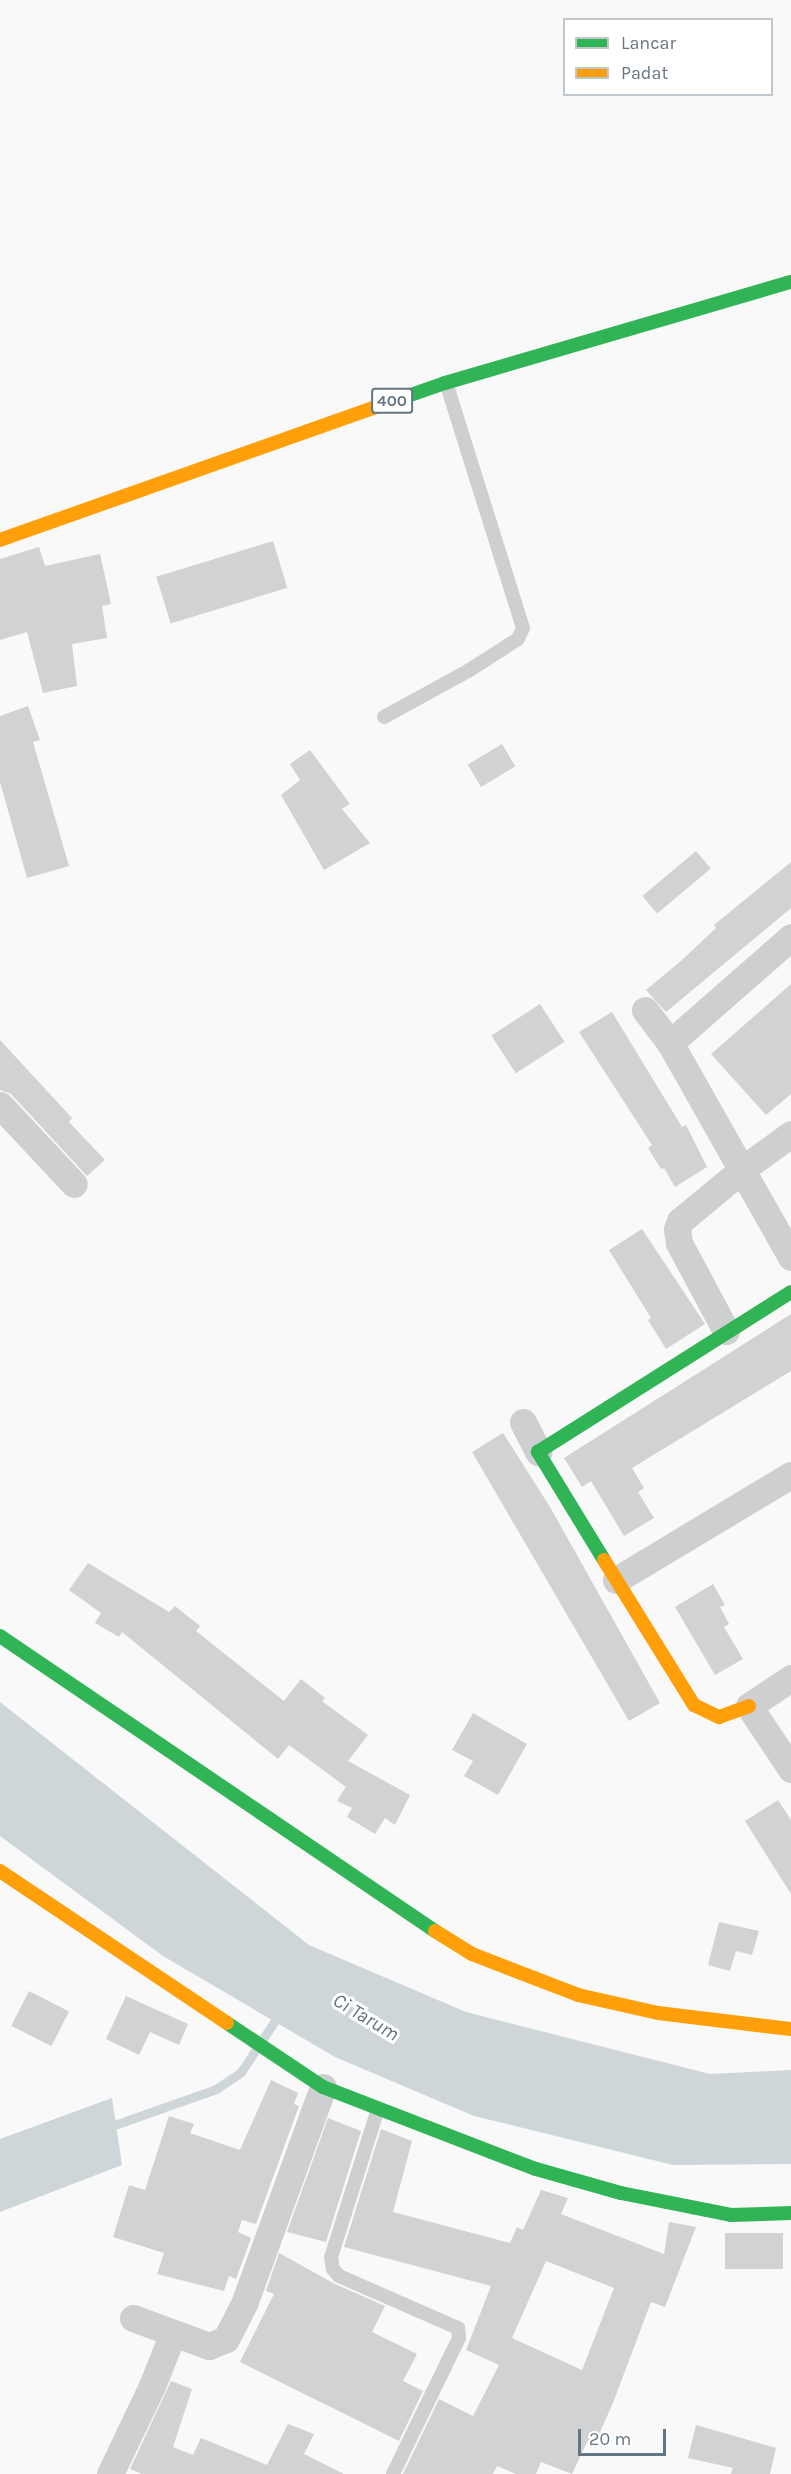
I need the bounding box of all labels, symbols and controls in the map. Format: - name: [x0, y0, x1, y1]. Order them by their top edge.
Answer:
- legend: [563, 18, 773, 96]
- text: Lancar: [621, 32, 676, 54]
- text: Padat: [621, 62, 668, 84]
- road number: 400: [371, 388, 413, 414]
- water label: Ci Tarum: [329, 1988, 403, 2046]
- scale bar: [581, 2417, 670, 2455]
- text: 20 m: [589, 2428, 631, 2450]

